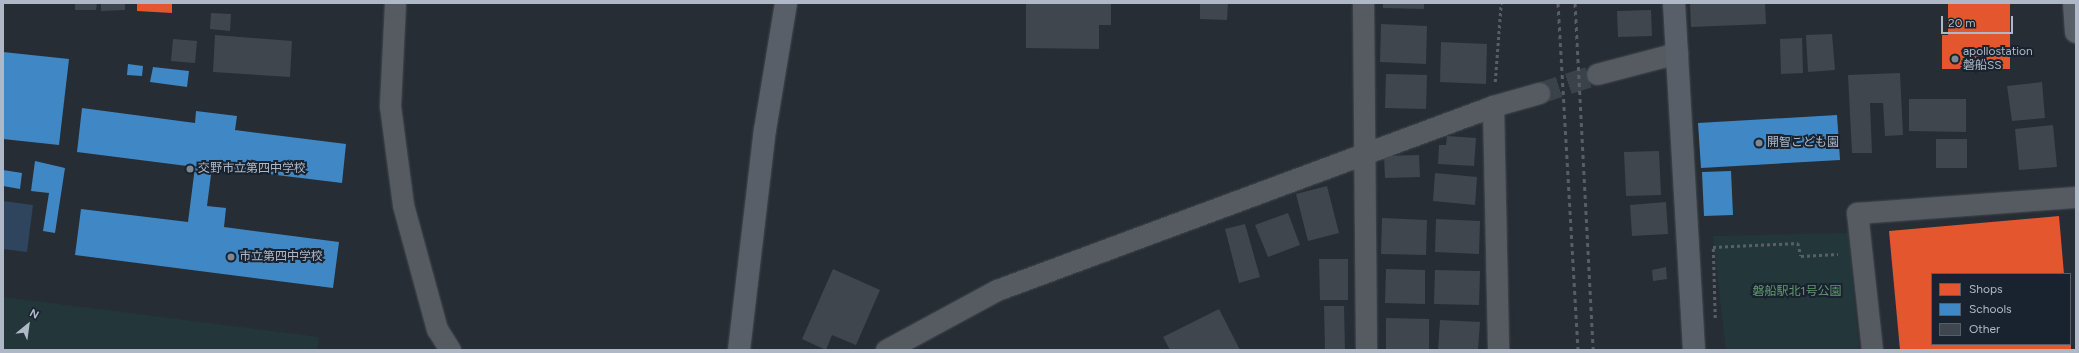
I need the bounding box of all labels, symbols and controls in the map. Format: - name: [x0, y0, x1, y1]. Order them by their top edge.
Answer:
- scale bar: [1943, 8, 2015, 34]
- text: 20 m: [1948, 16, 1976, 30]
- place label: apollostation 磐船SS: [1963, 45, 2033, 73]
- marker: apollostation 磐船SS: [1950, 54, 1960, 64]
- place label: 開智こども園: [1767, 136, 1839, 150]
- marker: 開智こども園: [1754, 138, 1764, 148]
- place label: 交野市立第四中学校: [198, 162, 306, 176]
- marker: 交野市立第四中学校: [185, 164, 195, 174]
- place label: 市立第四中学校: [239, 250, 323, 264]
- marker: 市立第四中学校: [226, 252, 236, 262]
- legend: [1931, 273, 2071, 345]
- text: Shops: [1969, 282, 2003, 296]
- park label: 磐船駅北1号公園: [1753, 285, 1841, 299]
- text: Schools: [1969, 302, 2012, 316]
- north arrow: [8, 305, 48, 345]
- text: N: [27, 306, 41, 322]
- text: Other: [1969, 322, 2000, 336]

